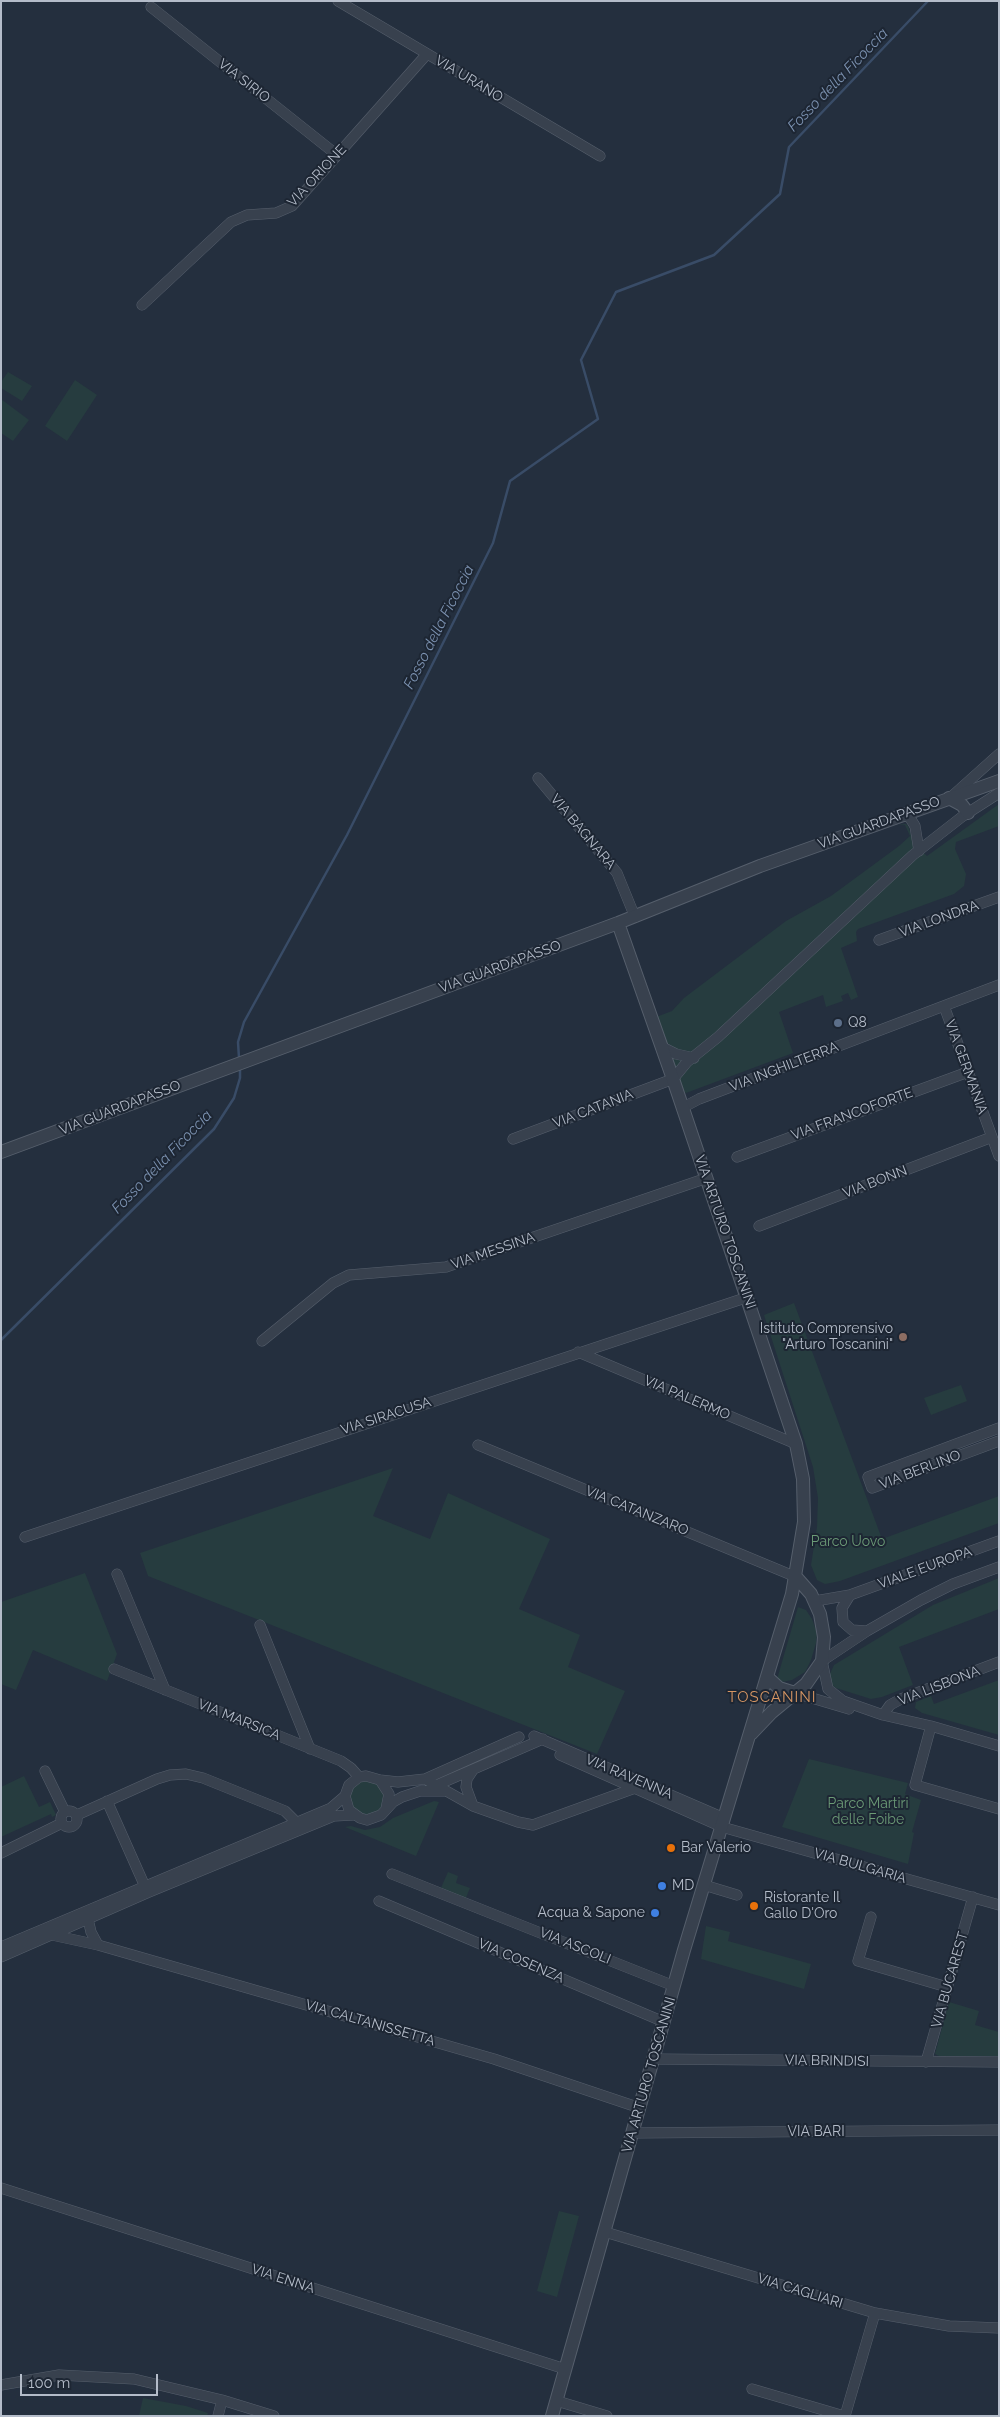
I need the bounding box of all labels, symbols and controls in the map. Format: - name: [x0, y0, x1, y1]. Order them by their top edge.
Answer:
- water label: Fosso della Ficoccia: [784, 25, 892, 135]
- street label: VIA URANO: [432, 52, 506, 106]
- street label: VIA SIRIO: [215, 56, 273, 106]
- street label: VIA ORIONE: [284, 141, 350, 211]
- water label: Fosso della Ficoccia: [400, 562, 478, 692]
- street label: VIA BAGNARA: [547, 791, 619, 873]
- street label: VIA GUARDAPASSO: [816, 793, 942, 853]
- street label: VIA LONDRA: [897, 897, 981, 941]
- street label: VIA GUARDAPASSO: [437, 937, 563, 997]
- place label: Q8: [848, 1015, 867, 1031]
- marker: Q8: [832, 1017, 844, 1029]
- street label: VIA GERMANIA: [941, 1018, 991, 1116]
- street label: VIA INGHILTERRA: [727, 1038, 841, 1096]
- street label: VIA GUARDAPASSO: [57, 1077, 183, 1139]
- street label: VIA FRANCOFORTE: [789, 1084, 915, 1144]
- street label: VIA CATANIA: [550, 1086, 636, 1132]
- water label: Fosso della Ficoccia: [108, 1107, 216, 1217]
- street label: VIA ARTURO TOSCANINI: [691, 1153, 759, 1311]
- street label: VIA BONN: [840, 1162, 910, 1202]
- street label: VIA MESSINA: [449, 1229, 537, 1273]
- place label: Istituto Comprensivo "Arturo Toscanini": [760, 1321, 893, 1354]
- marker: Istituto Comprensivo "Arturo Toscanini": [897, 1331, 909, 1343]
- street label: VIA PALERMO: [641, 1372, 733, 1424]
- street label: VIA SIRACUSA: [339, 1393, 433, 1439]
- street label: VIA BERLINO: [877, 1447, 963, 1493]
- street label: VIA CATANZARO: [583, 1483, 691, 1539]
- park label: Parco Uovo: [811, 1534, 885, 1550]
- street label: VIALE EUROPA: [876, 1543, 974, 1593]
- street label: VIA LISBONA: [896, 1663, 982, 1709]
- district label: TOSCANINI: [726, 1688, 818, 1706]
- street label: VIA MARSICA: [195, 1696, 283, 1744]
- street label: VIA RAVENNA: [583, 1751, 675, 1803]
- park label: Parco Martiri delle Foibe: [828, 1796, 908, 1828]
- place label: Bar Valerio: [681, 1840, 751, 1856]
- marker: Bar Valerio: [665, 1842, 677, 1854]
- street label: VIA BULGARIA: [812, 1845, 908, 1887]
- place label: MD: [672, 1878, 694, 1894]
- marker: MD: [656, 1880, 668, 1892]
- place label: Ristorante Il Gallo D'Oro: [764, 1890, 840, 1922]
- marker: Ristorante Il Gallo D'Oro: [748, 1900, 760, 1912]
- place label: Acqua & Sapone: [538, 1905, 645, 1921]
- marker: Acqua & Sapone: [649, 1907, 661, 1919]
- street label: VIA ASCOLI: [537, 1924, 613, 1968]
- street label: VIA BUCAREST: [928, 1930, 972, 2030]
- street label: VIA COSENZA: [475, 1935, 567, 1987]
- street label: VIA ARTURO TOSCANINI: [619, 1995, 679, 2155]
- street label: VIA CALTANISSETTA: [303, 1996, 437, 2050]
- street label: VIA BRINDISI: [785, 2052, 869, 2070]
- street label: VIA BARI: [787, 2124, 845, 2140]
- street label: VIA ENNA: [249, 2261, 317, 2297]
- street label: VIA CAGLIARI: [755, 2270, 845, 2312]
- scale bar: [22, 2364, 160, 2396]
- text: 100 m: [28, 2374, 70, 2392]

